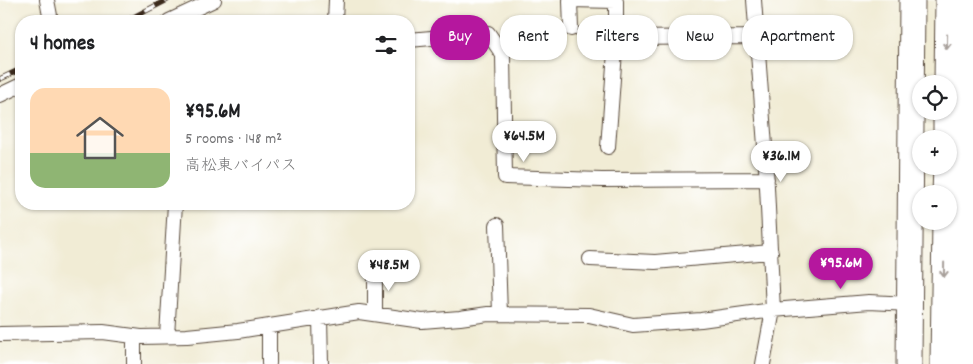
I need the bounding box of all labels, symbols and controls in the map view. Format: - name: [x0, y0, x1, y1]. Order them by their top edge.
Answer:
- chip: Buy: [430, 15, 490, 60]
- chip: Rent: [500, 15, 567, 60]
- chip: Filters: [577, 15, 658, 60]
- chip: New: [668, 15, 732, 60]
- chip: Apartment: [742, 15, 853, 60]
- text: 4 homes: [30, 30, 95, 60]
- icon: filters: [372, 31, 400, 59]
- one-way arrow: [942, 34, 952, 50]
- map controls: [912, 75, 957, 230]
- button: locate: [912, 75, 957, 120]
- text: ¥95.6M: [185, 98, 241, 128]
- icon: home: [70, 108, 130, 168]
- pin: ¥64.5M: [483, 120, 565, 163]
- text: ¥64.5M: [503, 125, 545, 148]
- text: 5 rooms · 148 m²: [185, 128, 282, 151]
- button: +: [912, 130, 957, 175]
- pin: ¥36.1M: [740, 140, 822, 183]
- text: ¥36.1M: [762, 145, 800, 168]
- text: 高松東バイパス: [185, 155, 297, 178]
- button: −: [912, 185, 957, 230]
- pin: ¥95.6M: [800, 248, 882, 290]
- pin: ¥48.5M: [348, 250, 430, 292]
- text: ¥95.6M: [820, 252, 862, 275]
- text: ¥48.5M: [369, 254, 409, 277]
- one-way arrow: [939, 262, 949, 278]

